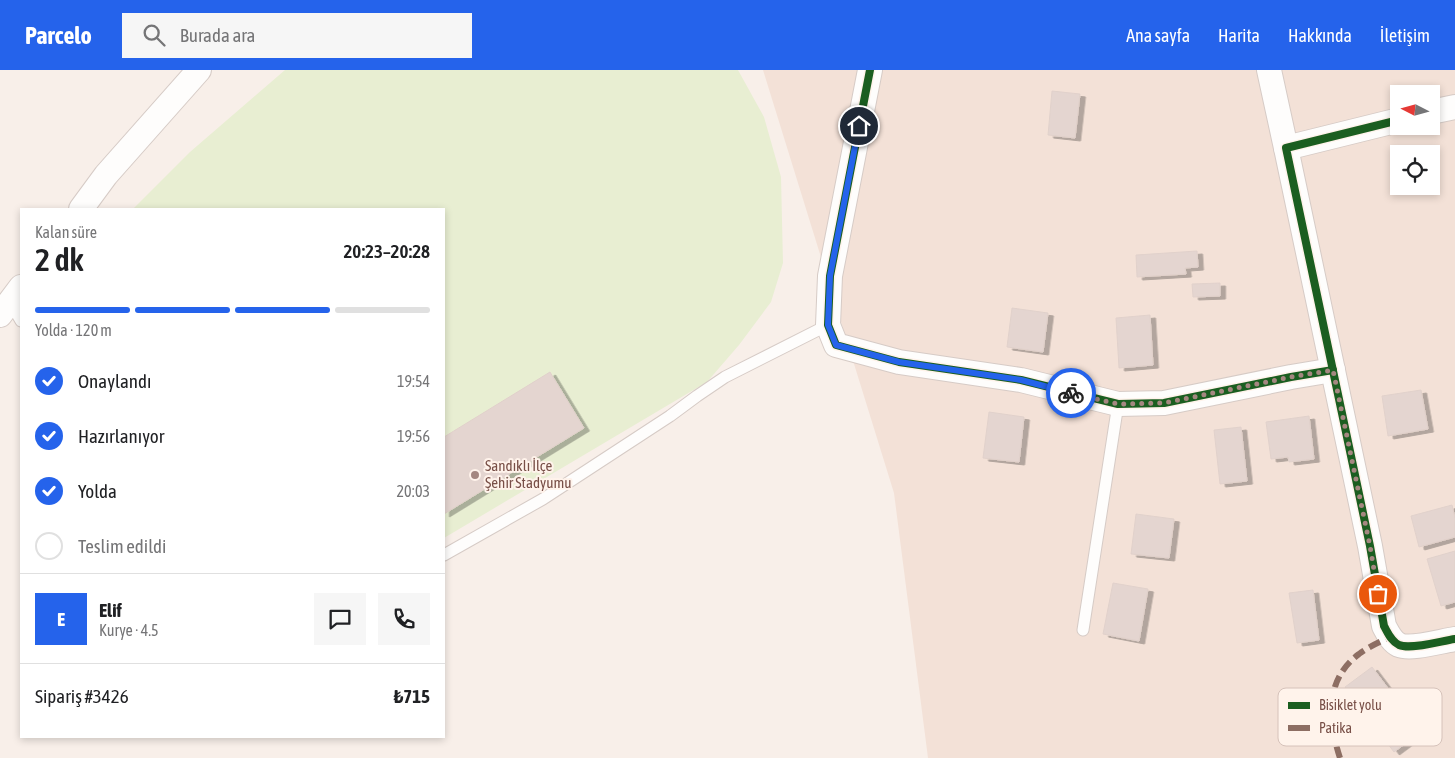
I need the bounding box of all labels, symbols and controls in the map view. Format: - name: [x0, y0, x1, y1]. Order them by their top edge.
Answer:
- search box: [122, 13, 472, 58]
- icon: search: [140, 21, 168, 49]
- text: Parcelo: [25, 22, 92, 49]
- text: Burada ara: [180, 24, 255, 46]
- text: Ana sayfa: [1126, 25, 1190, 46]
- text: Harita: [1218, 25, 1260, 46]
- text: Hakkında: [1288, 25, 1352, 46]
- text: İletişim: [1380, 25, 1430, 46]
- north arrow: [1390, 85, 1440, 135]
- map controls: [1390, 85, 1440, 195]
- pin: [838, 105, 880, 147]
- icon: home: [845, 112, 873, 140]
- button: locate: [1390, 145, 1440, 195]
- text: Kalan süre: [35, 223, 97, 241]
- text: 20:23–20:28: [343, 240, 430, 262]
- text: 2 dk: [35, 241, 84, 278]
- text: Yolda · 120 m: [35, 321, 112, 339]
- icon: check: [35, 367, 63, 395]
- courier: [1046, 368, 1096, 418]
- text: Onaylandı: [78, 370, 151, 392]
- text: 19:54: [397, 372, 430, 390]
- icon: bike: [1057, 379, 1085, 407]
- icon: check: [35, 422, 63, 450]
- text: Hazırlanıyor: [78, 425, 164, 447]
- text: 19:56: [397, 427, 430, 445]
- place label: Sandıklı İlçe Şehir Stadyumu: [485, 457, 572, 491]
- marker: Sandıklı İlçe Şehir Stadyumu: [469, 469, 481, 481]
- icon: check: [35, 477, 63, 505]
- text: Yolda: [78, 480, 117, 502]
- text: 20:03: [396, 482, 430, 500]
- text: Teslim edildi: [78, 535, 166, 557]
- pin: [1357, 573, 1399, 615]
- icon: bag: [1364, 580, 1392, 608]
- button: chat: [314, 593, 366, 645]
- button: phone: [378, 593, 430, 645]
- text: Elif: [99, 599, 122, 621]
- text: E: [57, 608, 65, 630]
- text: Kurye · 4.5: [99, 621, 159, 639]
- text: Sipariş #3426: [35, 685, 129, 707]
- text: ₺715: [394, 685, 430, 707]
- legend: [1278, 688, 1442, 746]
- text: Bisiklet yolu: [1319, 697, 1382, 713]
- text: Patika: [1319, 720, 1352, 736]

